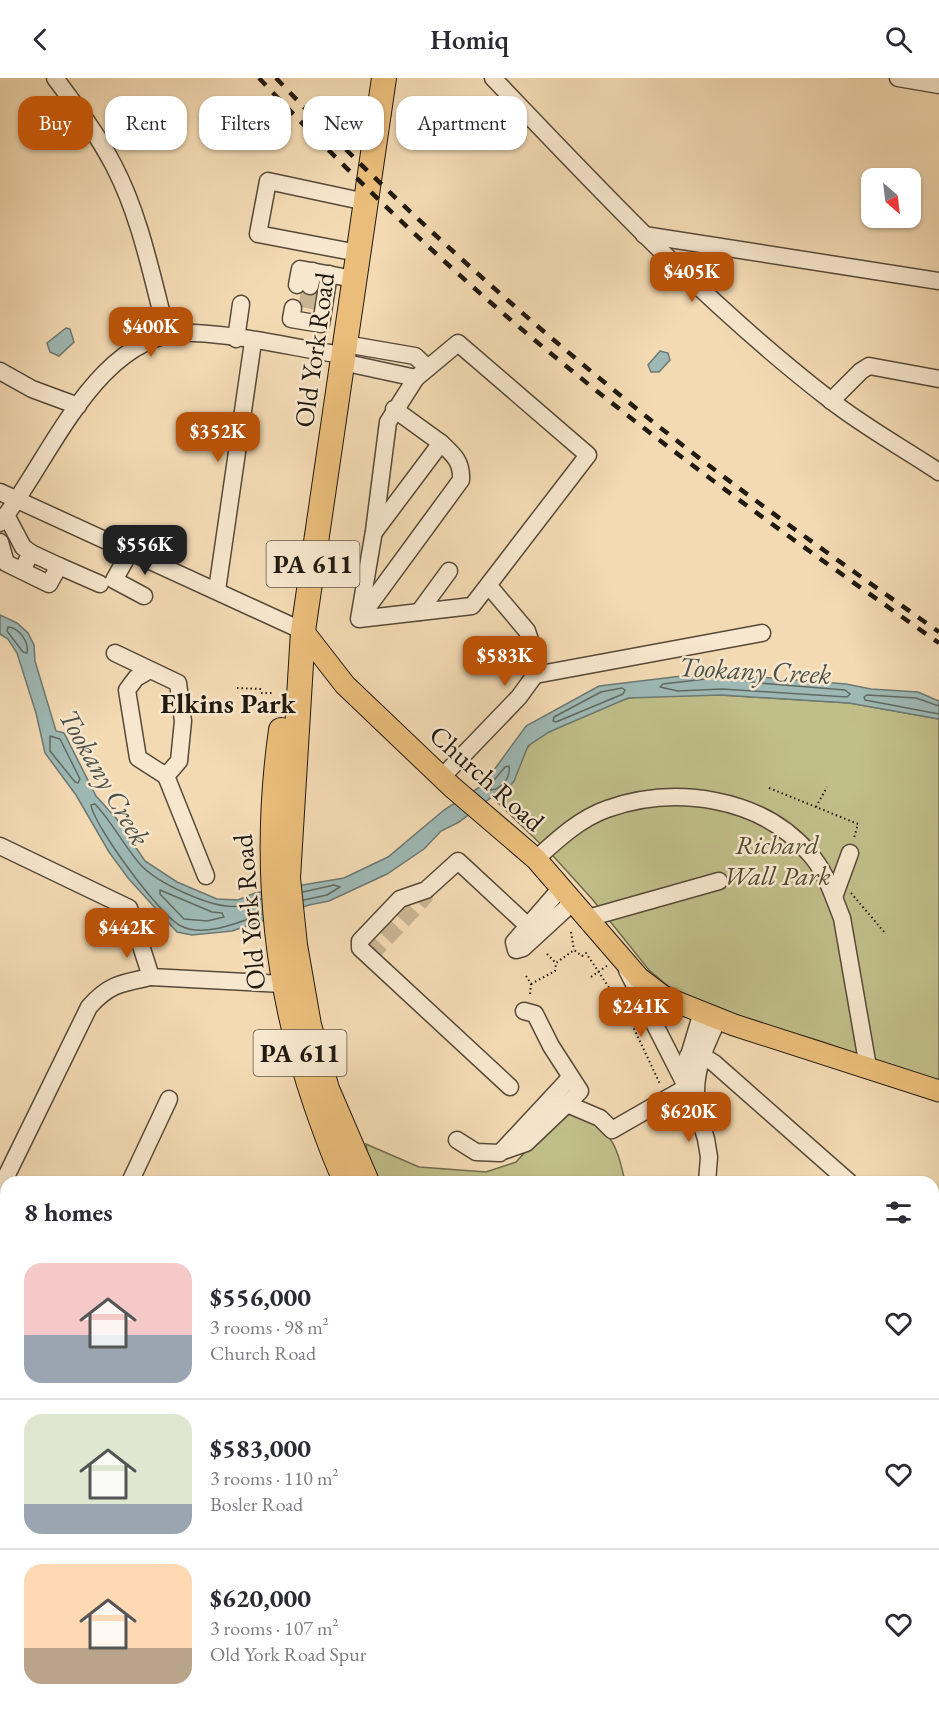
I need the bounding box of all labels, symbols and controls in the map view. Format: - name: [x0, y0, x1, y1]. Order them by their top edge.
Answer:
- text: Homiq: [430, 22, 509, 57]
- icon: back: [24, 23, 57, 56]
- icon: search: [882, 23, 915, 56]
- chip: Buy: [18, 96, 93, 150]
- chip: Rent: [105, 96, 187, 150]
- chip: Filters: [199, 96, 291, 150]
- chip: New: [303, 96, 384, 150]
- chip: Apartment: [396, 96, 527, 150]
- north arrow: [861, 168, 921, 228]
- map controls: [861, 168, 921, 228]
- pin: $405K: [650, 252, 734, 303]
- text: $405K: [664, 258, 720, 284]
- street label: Old York Road: [286, 270, 342, 430]
- pin: $400K: [109, 307, 193, 358]
- text: $400K: [123, 313, 179, 339]
- pin: $352K: [176, 412, 260, 463]
- text: $352K: [190, 418, 246, 444]
- pin: $556K: [103, 525, 187, 576]
- text: $556K: [117, 531, 173, 557]
- road number: PA 611: [266, 541, 360, 587]
- pin: $583K: [463, 636, 547, 687]
- text: $583K: [477, 642, 533, 668]
- water label: Tookany Creek: [678, 648, 832, 692]
- district label: Elkins Park: [160, 685, 297, 721]
- water label: Tookany Creek: [51, 702, 159, 852]
- street label: Church Road: [422, 717, 552, 839]
- park label: Richard Wall Park: [723, 827, 831, 893]
- street label: Old York Road: [225, 832, 273, 991]
- pin: $442K: [85, 908, 169, 959]
- text: $442K: [99, 914, 155, 940]
- pin: $241K: [599, 987, 683, 1038]
- text: $241K: [613, 993, 669, 1019]
- road number: PA 611: [254, 1030, 346, 1076]
- pin: $620K: [647, 1092, 731, 1143]
- text: $620K: [661, 1098, 717, 1124]
- text: 8 homes: [24, 1195, 113, 1229]
- icon: filters: [882, 1196, 915, 1229]
- text: $556,000: [210, 1280, 311, 1314]
- icon: home: [72, 1287, 144, 1359]
- icon: heart: [882, 1307, 915, 1340]
- text: 3 rooms · 98 m²: [210, 1314, 329, 1340]
- text: Church Road: [210, 1340, 316, 1366]
- text: $583,000: [210, 1431, 311, 1465]
- icon: home: [72, 1438, 144, 1510]
- icon: heart: [882, 1458, 915, 1491]
- text: 3 rooms · 110 m²: [210, 1465, 338, 1491]
- text: Bosler Road: [210, 1491, 303, 1517]
- text: $620,000: [210, 1581, 311, 1615]
- icon: home: [72, 1588, 144, 1660]
- icon: heart: [882, 1608, 915, 1641]
- text: 3 rooms · 107 m²: [210, 1615, 338, 1641]
- text: Old York Road Spur: [210, 1641, 366, 1667]

